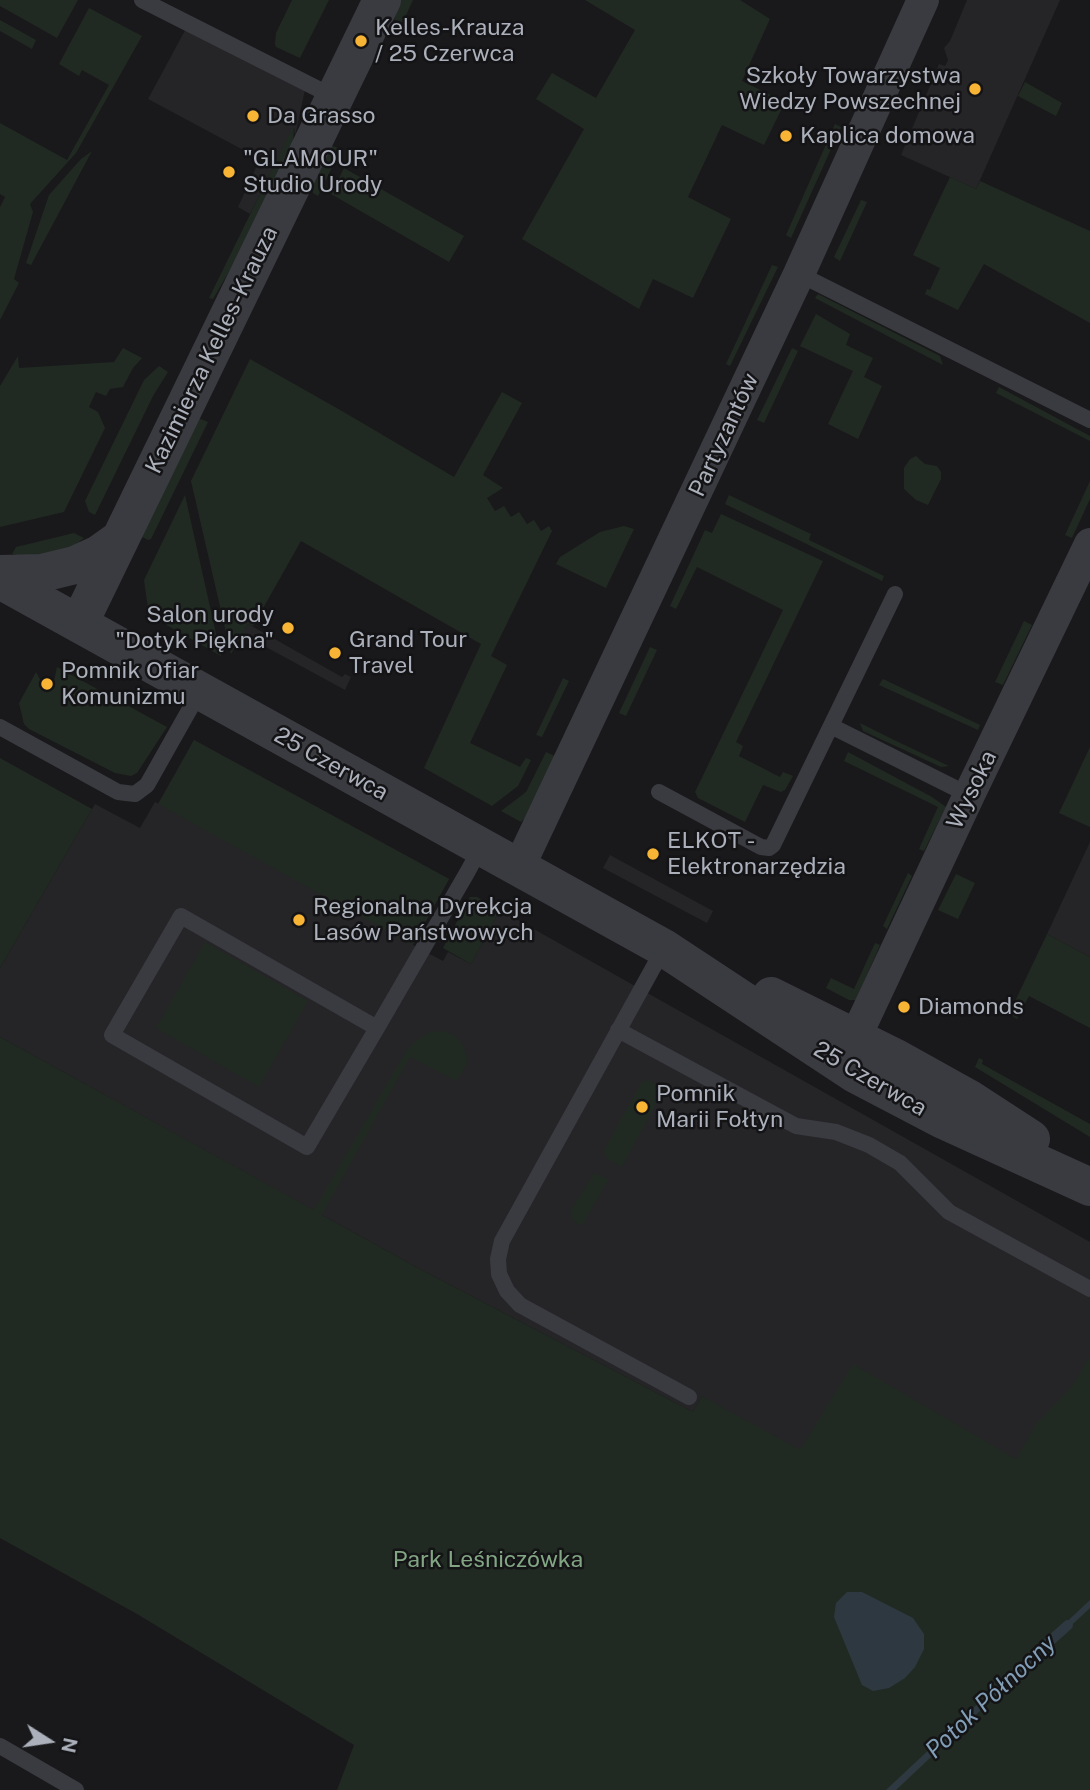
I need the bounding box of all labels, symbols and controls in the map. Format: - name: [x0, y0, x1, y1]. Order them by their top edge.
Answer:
- place label: Kelles-Krauza / 25 Czerwca: [375, 14, 524, 68]
- marker: Kelles-Krauza / 25 Czerwca: [353, 33, 369, 49]
- place label: Szkoły Towarzystwa Wiedzy Powszechnej: [739, 62, 961, 116]
- marker: Szkoły Towarzystwa Wiedzy Powszechnej: [967, 81, 983, 97]
- place label: Da Grasso: [267, 102, 376, 130]
- marker: Da Grasso: [245, 108, 261, 124]
- place label: Kaplica domowa: [800, 122, 975, 150]
- marker: Kaplica domowa: [778, 128, 794, 144]
- place label: "GLAMOUR" Studio Urody: [243, 145, 382, 199]
- marker: "GLAMOUR" Studio Urody: [221, 164, 237, 180]
- street label: Kazimierza Kelles-Krauza: [140, 222, 284, 478]
- street label: Partyzantów: [683, 369, 765, 501]
- place label: Salon urody "Dotyk Piękna": [115, 601, 274, 655]
- marker: Salon urody "Dotyk Piękna": [280, 620, 296, 636]
- place label: Grand Tour Travel: [349, 626, 467, 680]
- marker: Grand Tour Travel: [327, 645, 343, 661]
- place label: Pomnik Ofiar Komunizmu: [61, 657, 199, 711]
- marker: Pomnik Ofiar Komunizmu: [39, 676, 55, 692]
- street label: 25 Czerwca: [269, 721, 393, 807]
- street label: Wysoka: [941, 746, 1003, 834]
- place label: ELKOT - Elektronarzędzia: [667, 827, 846, 881]
- marker: ELKOT - Elektronarzędzia: [645, 846, 661, 862]
- place label: Regionalna Dyrekcja Lasów Państwowych: [313, 893, 534, 947]
- marker: Regionalna Dyrekcja Lasów Państwowych: [291, 912, 307, 928]
- place label: Diamonds: [918, 993, 1024, 1021]
- marker: Diamonds: [896, 999, 912, 1015]
- street label: 25 Czerwca: [809, 1036, 931, 1122]
- place label: Pomnik Marii Fołtyn: [656, 1080, 783, 1134]
- marker: Pomnik Marii Fołtyn: [634, 1099, 650, 1115]
- park label: Park Leśniczówka: [393, 1546, 583, 1574]
- water label: Potok Północny: [920, 1629, 1062, 1765]
- north arrow: [14, 1706, 84, 1776]
- text: N: [57, 1736, 82, 1755]

